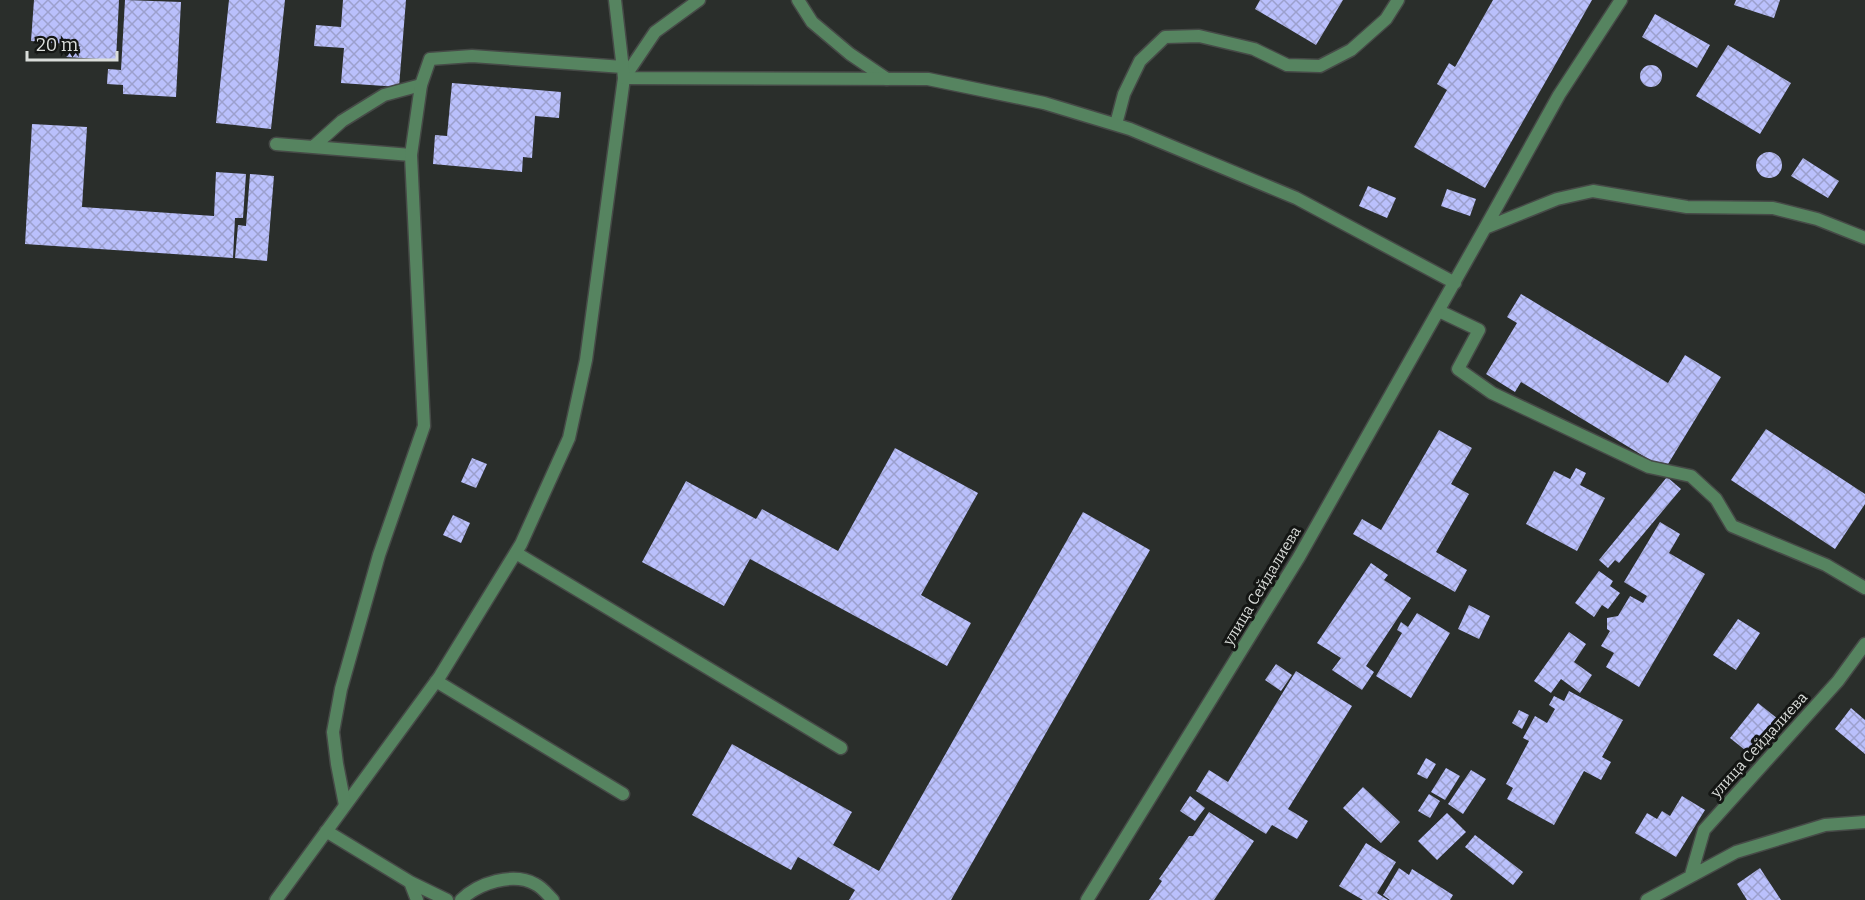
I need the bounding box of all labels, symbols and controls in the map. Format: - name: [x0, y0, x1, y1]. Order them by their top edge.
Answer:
- scale bar: [27, 24, 117, 62]
- text: 20 m: [36, 34, 78, 56]
- street label: улица Сейдалиева: [1219, 523, 1305, 650]
- street label: улица Сейдалиева: [1706, 688, 1811, 802]

